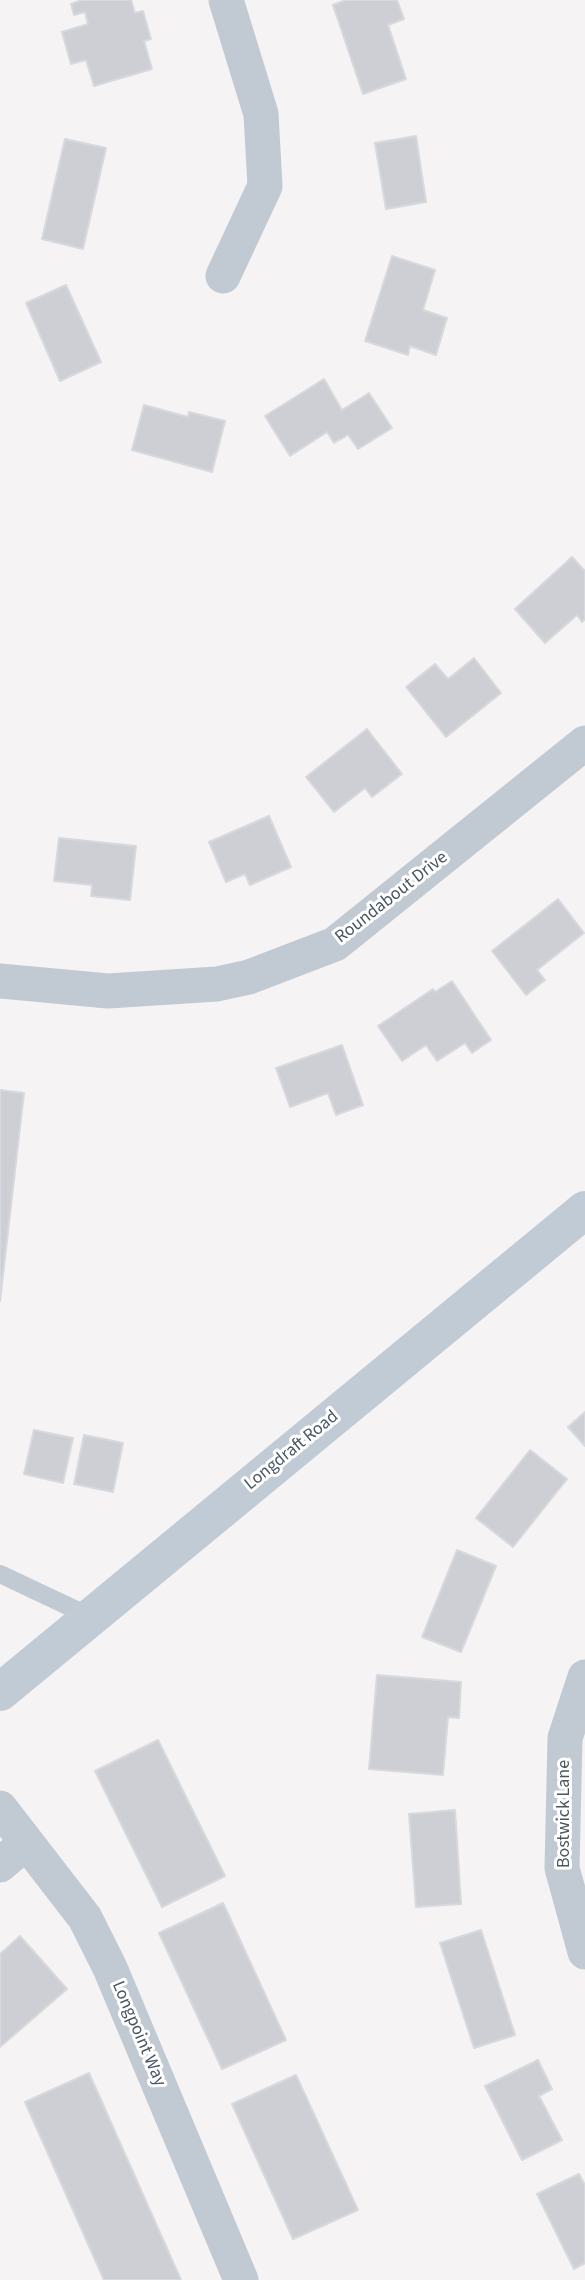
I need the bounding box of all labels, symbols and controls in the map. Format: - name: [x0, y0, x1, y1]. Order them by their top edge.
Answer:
- street label: Roundabout Drive: [331, 847, 453, 949]
- street label: Longdraft Road: [241, 1406, 343, 1496]
- street label: Bostwick Lane: [554, 1760, 576, 1868]
- street label: Longpoint Way: [106, 1978, 170, 2090]

